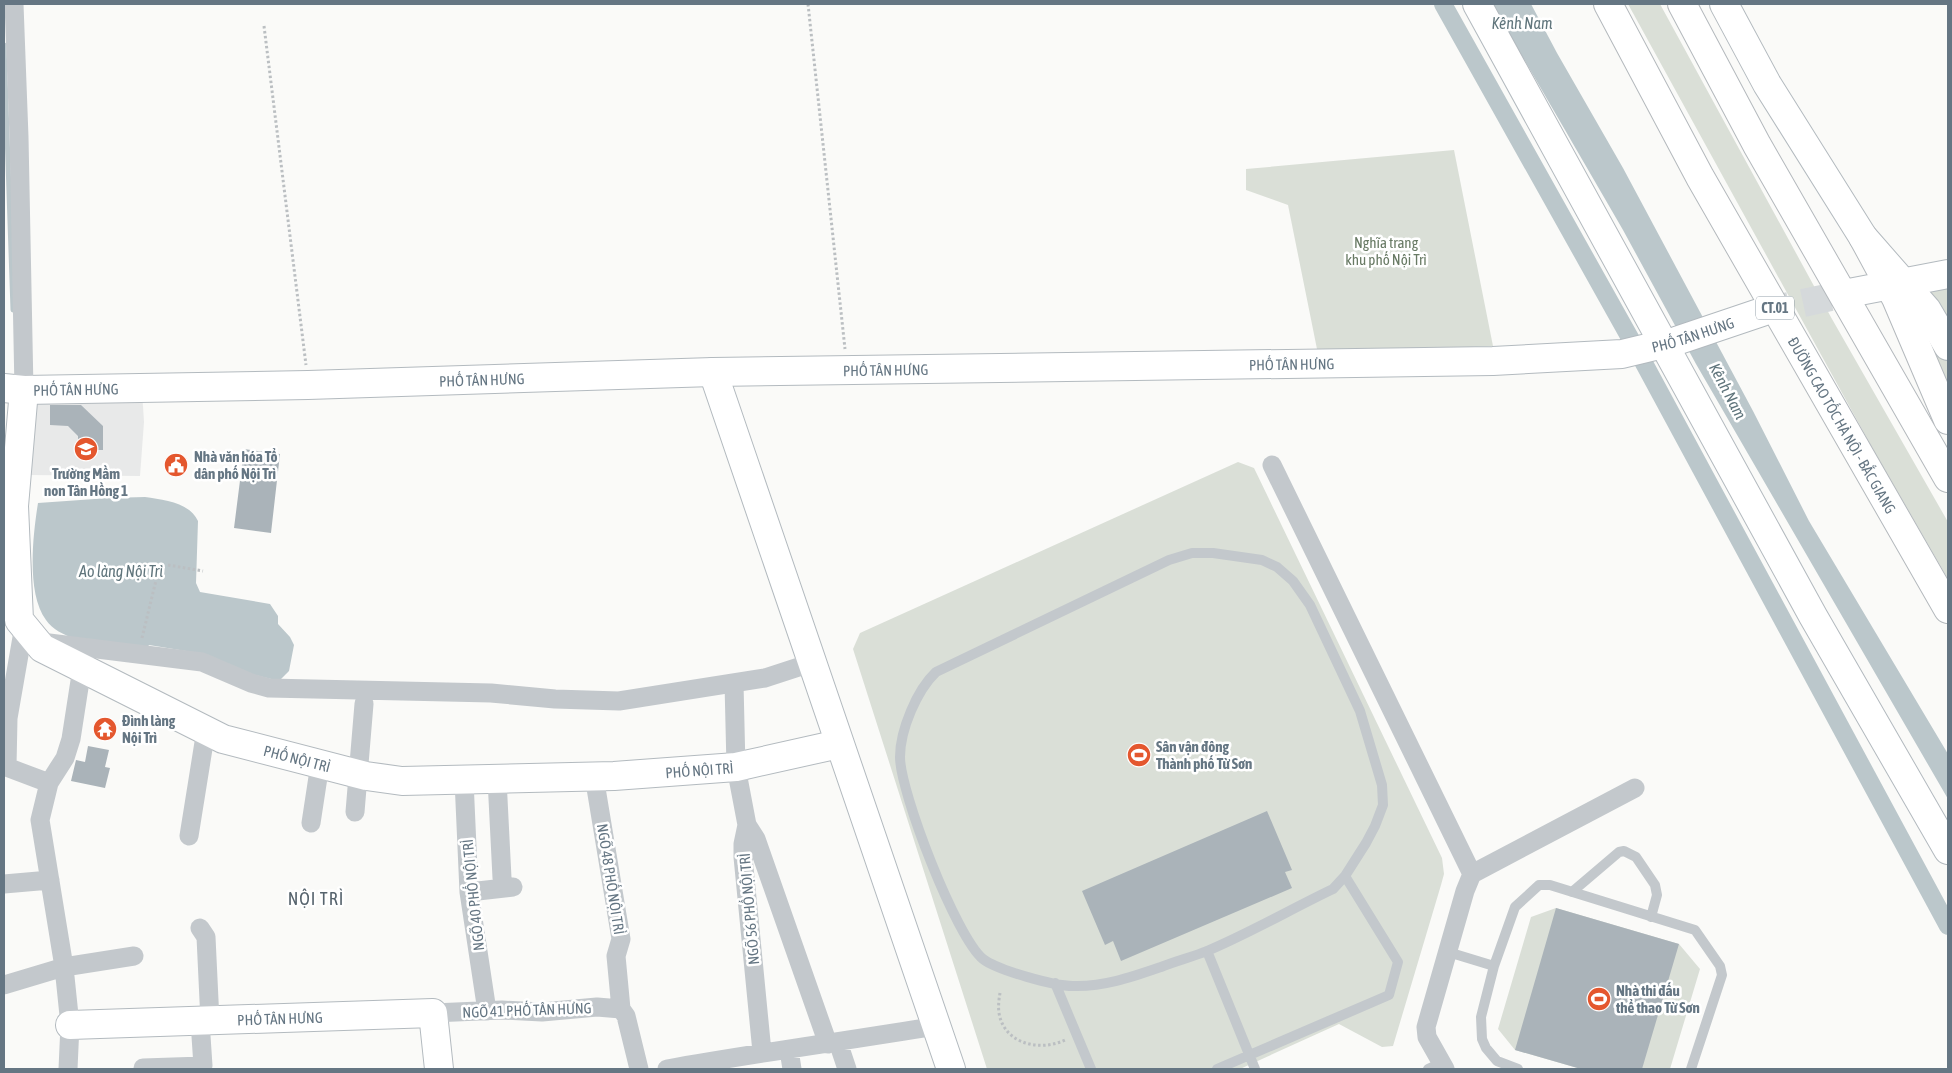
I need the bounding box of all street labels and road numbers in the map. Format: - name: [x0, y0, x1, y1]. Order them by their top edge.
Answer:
- road number: CT.01: [1756, 296, 1794, 320]
- street label: PHỐ TÂN HƯNG: [1650, 314, 1736, 355]
- street label: ĐƯỜNG CAO TỐC HÀ NỘI - BẮC GIANG: [1785, 334, 1900, 516]
- street label: PHỐ TÂN HƯNG: [1249, 355, 1335, 373]
- street label: PHỐ TÂN HƯNG: [843, 360, 929, 379]
- street label: PHỐ TÂN HƯNG: [439, 370, 525, 389]
- street label: PHỐ TÂN HƯNG: [33, 380, 119, 398]
- street label: PHỐ NỘI TRÌ: [262, 741, 332, 775]
- street label: PHỐ NỘI TRÌ: [665, 759, 734, 781]
- street label: NGÕ 48 PHỐ NỘI TRÌ: [594, 822, 629, 936]
- street label: NGÕ 40 PHỐ NỘI TRÌ: [458, 838, 487, 952]
- street label: NGÕ 56 PHỐ NỘI TRÌ: [735, 852, 762, 966]
- street label: NGÕ 41 PHỐ TÂN HƯNG: [462, 998, 592, 1021]
- street label: PHỐ TÂN HƯNG: [237, 1008, 323, 1028]

